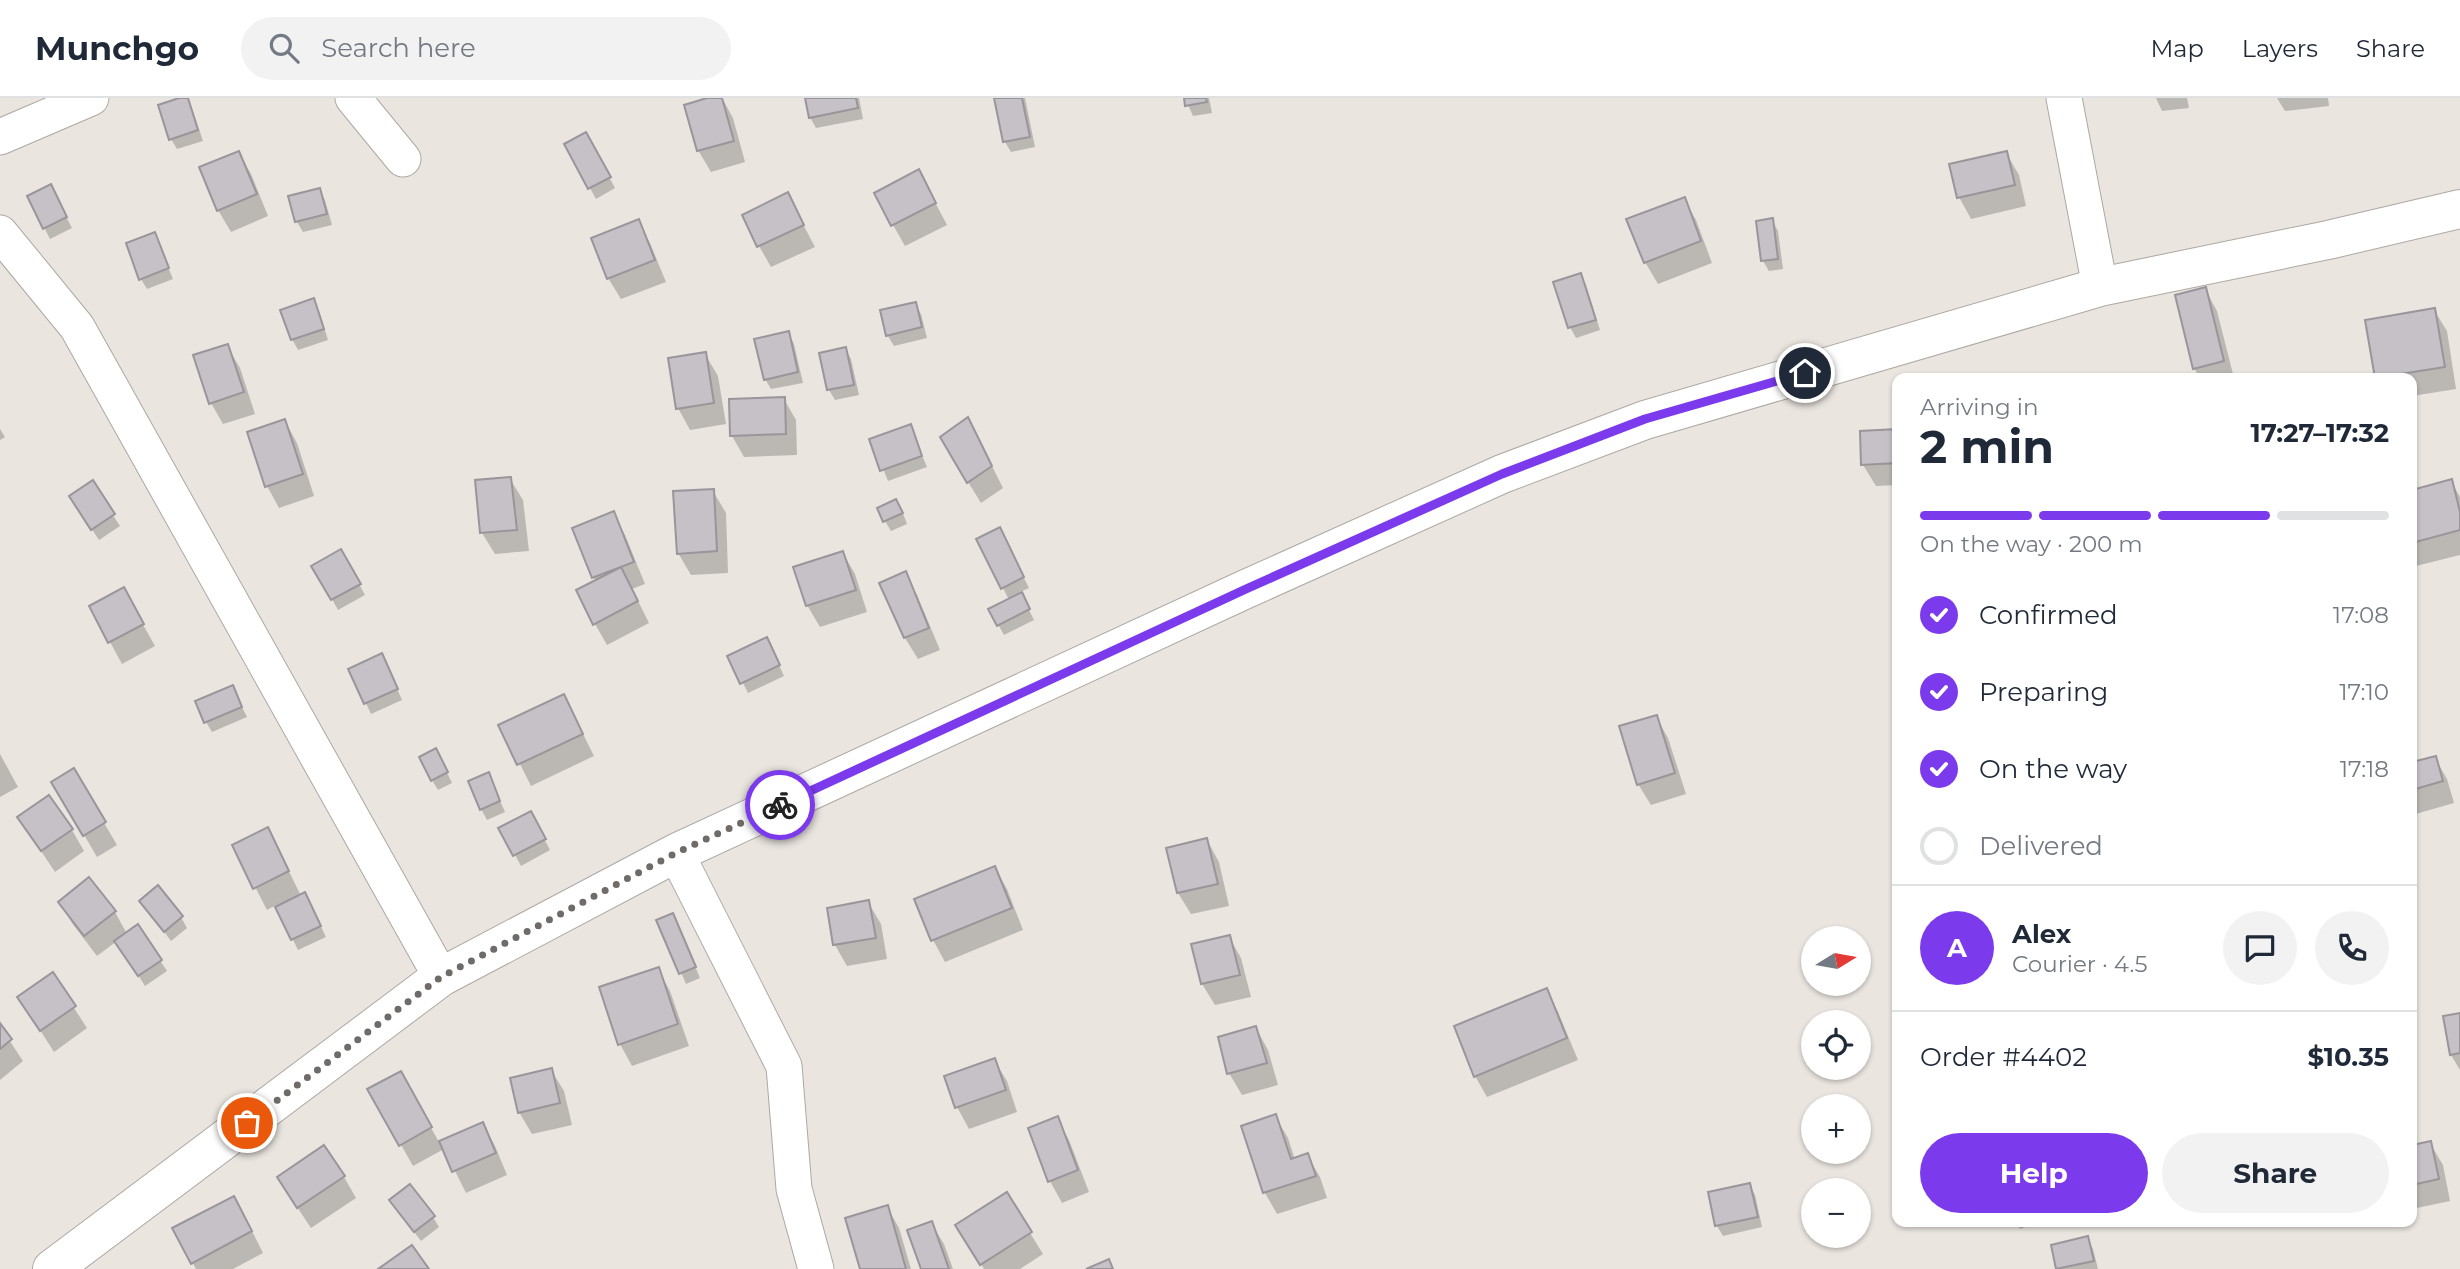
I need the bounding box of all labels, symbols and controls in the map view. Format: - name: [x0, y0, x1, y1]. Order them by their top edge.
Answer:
- search box: [241, 17, 731, 80]
- text: Munchgo: [35, 28, 199, 68]
- icon: search: [265, 29, 303, 67]
- text: Search here: [321, 32, 476, 64]
- text: Map: [2150, 34, 2204, 63]
- text: Layers: [2242, 34, 2318, 63]
- text: Share: [2356, 34, 2425, 63]
- pin: [1775, 343, 1835, 403]
- icon: home: [1786, 354, 1824, 392]
- text: Arriving in: [1920, 393, 2039, 421]
- text: 17:27–17:32: [2251, 417, 2389, 449]
- text: 2 min: [1920, 418, 2054, 475]
- text: On the way · 200 m: [1920, 530, 2143, 558]
- icon: check: [1920, 596, 1958, 634]
- text: Confirmed: [1979, 599, 2118, 631]
- text: 17:08: [2333, 601, 2389, 629]
- icon: check: [1920, 673, 1958, 711]
- text: Preparing: [1979, 676, 2108, 708]
- text: 17:10: [2339, 678, 2389, 706]
- icon: check: [1920, 750, 1958, 788]
- text: On the way: [1979, 753, 2127, 785]
- text: 17:18: [2340, 755, 2389, 783]
- courier: [745, 770, 815, 840]
- icon: bike: [761, 786, 799, 824]
- text: Delivered: [1979, 830, 2103, 862]
- button: chat: [2223, 911, 2297, 985]
- button: phone: [2315, 911, 2389, 985]
- text: Alex: [2012, 918, 2071, 950]
- north arrow: [1801, 926, 1871, 996]
- map controls: [1801, 926, 1871, 1248]
- text: A: [1947, 932, 1967, 964]
- text: Courier · 4.5: [2012, 950, 2147, 978]
- button: locate: [1801, 1010, 1871, 1080]
- text: Order #4402: [1920, 1041, 2087, 1073]
- text: $10.35: [2307, 1041, 2389, 1073]
- pin: [217, 1093, 277, 1153]
- button: +: [1801, 1094, 1871, 1164]
- icon: bag: [228, 1104, 266, 1142]
- button: Help: [1920, 1133, 2148, 1213]
- button: Share: [2162, 1133, 2389, 1213]
- button: −: [1801, 1178, 1871, 1248]

